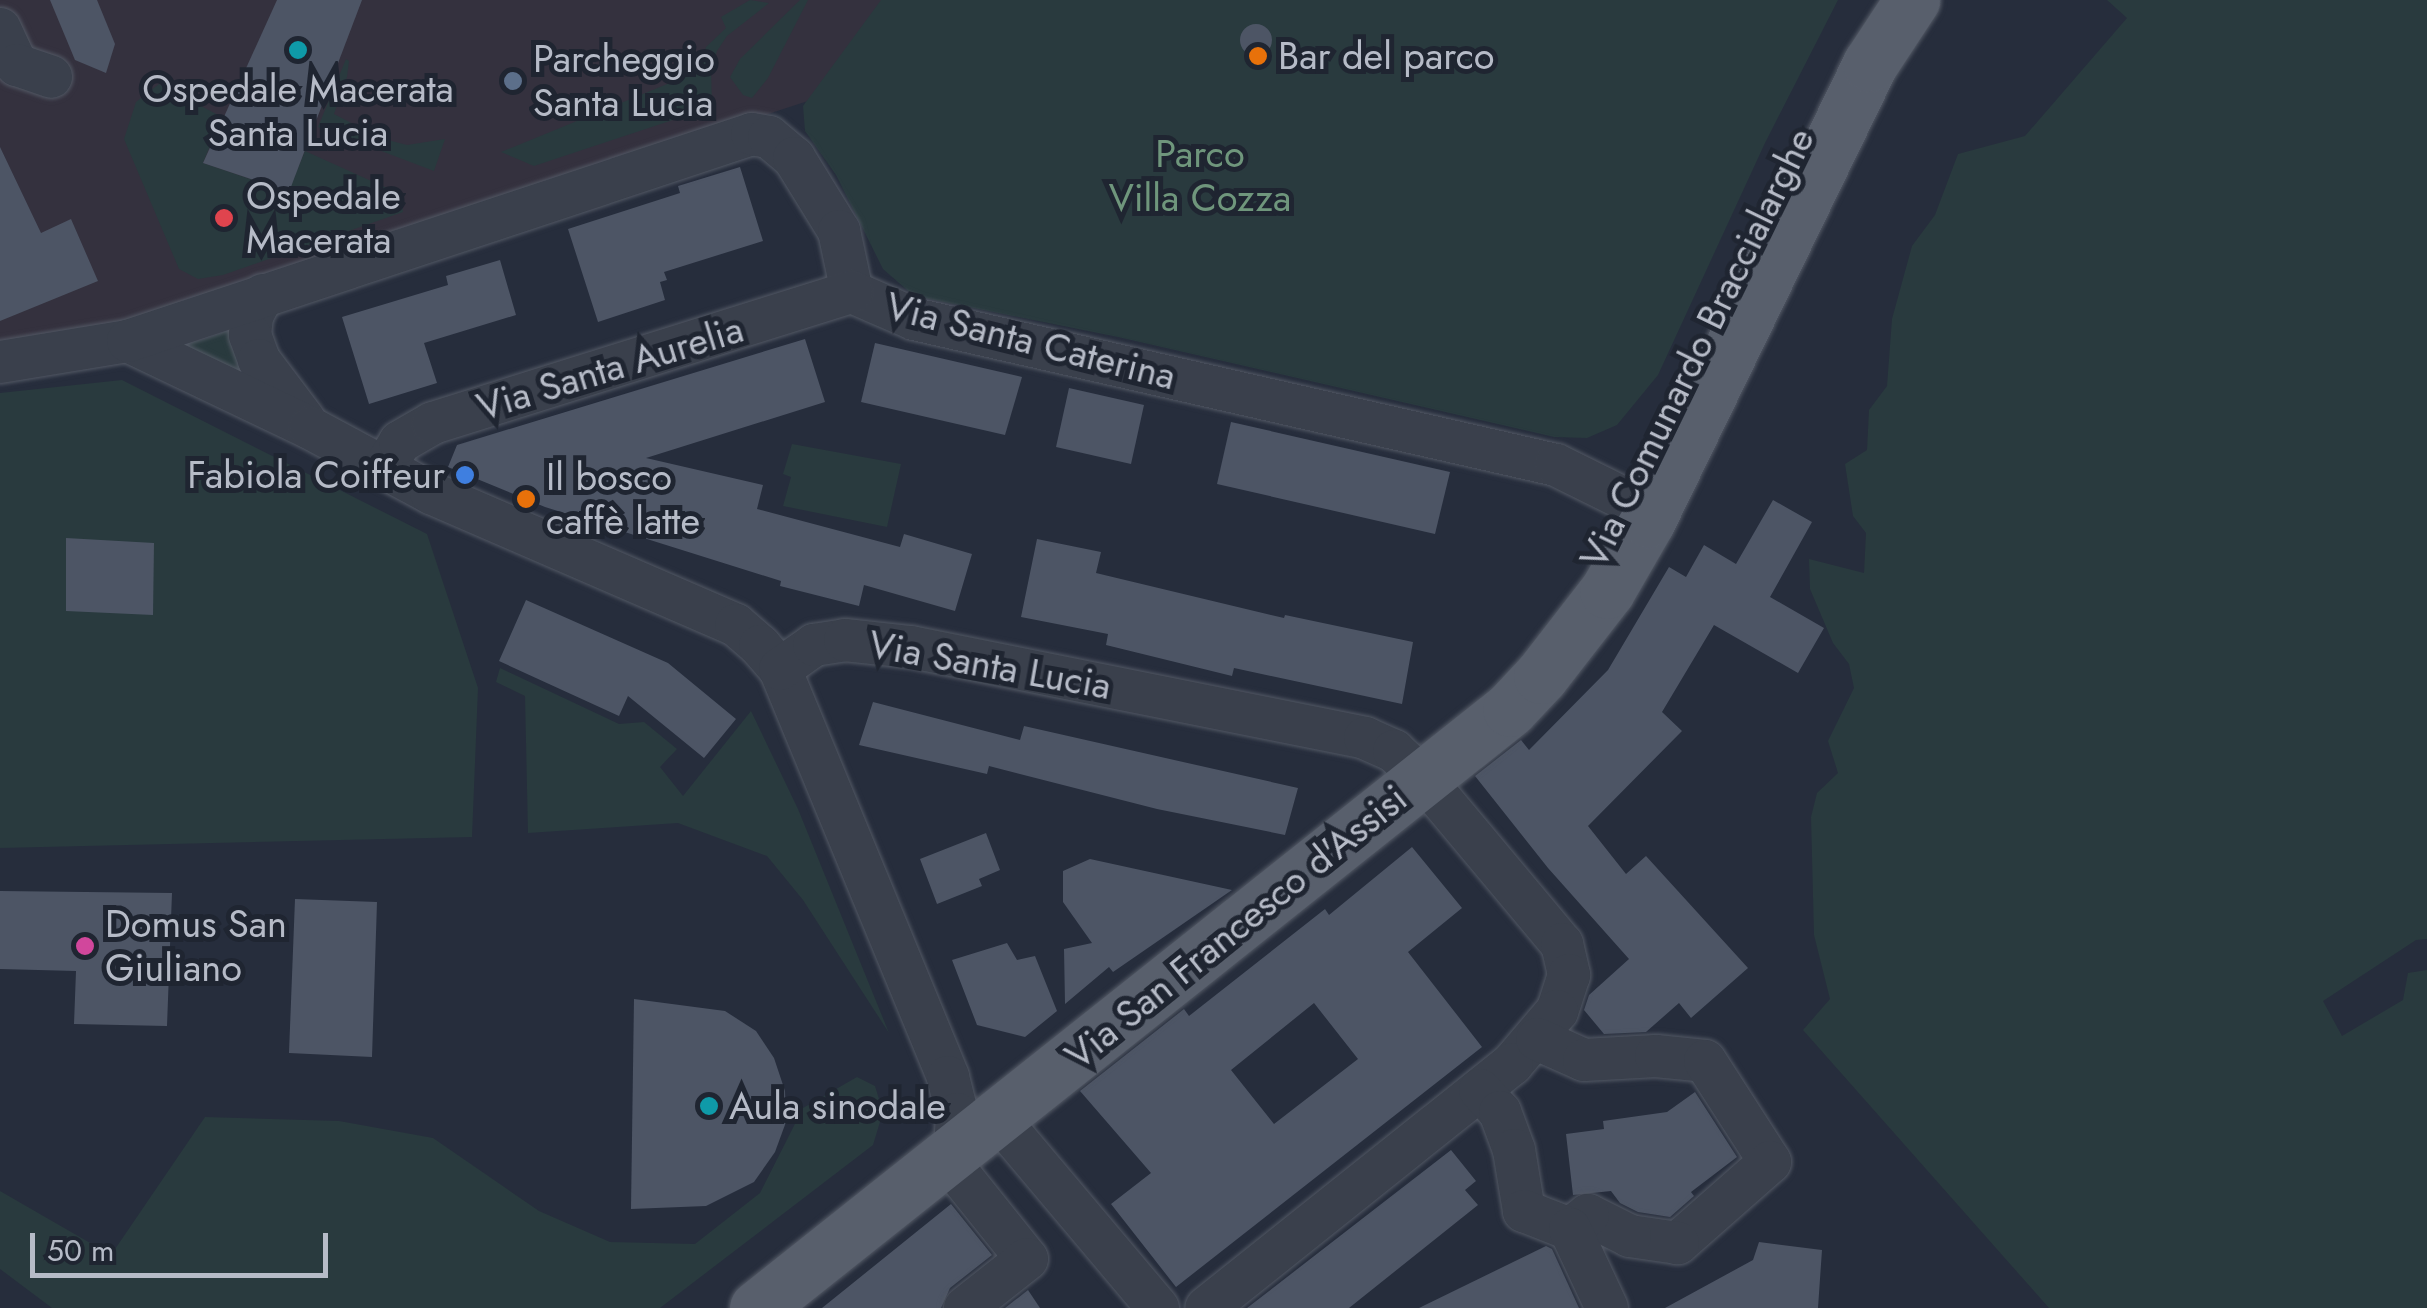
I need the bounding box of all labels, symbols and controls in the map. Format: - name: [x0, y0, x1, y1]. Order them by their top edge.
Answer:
- place label: Bar del parco: [1278, 33, 1495, 79]
- place label: Parcheggio Santa Lucia: [533, 36, 715, 125]
- marker: Ospedale Macerata Santa Lucia: [287, 39, 309, 61]
- marker: Bar del parco: [1247, 45, 1269, 67]
- place label: Ospedale Macerata Santa Lucia: [142, 66, 454, 156]
- marker: Parcheggio Santa Lucia: [502, 70, 524, 92]
- street label: Via Comunardo Braccialarghe: [1570, 121, 1824, 575]
- park label: Parco Villa Cozza: [1109, 131, 1291, 220]
- place label: Ospedale Macerata: [246, 173, 401, 262]
- marker: Ospedale Macerata: [211, 205, 237, 231]
- street label: Via Santa Caterina: [882, 283, 1180, 399]
- street label: Via Santa Aurelia: [472, 306, 748, 430]
- place label: Fabiola Coiffeur: [187, 452, 445, 498]
- place label: Il bosco caffè latte: [546, 454, 700, 544]
- marker: Fabiola Coiffeur: [454, 464, 476, 486]
- marker: Il bosco caffè latte: [515, 488, 537, 510]
- street label: Via Santa Lucia: [865, 621, 1115, 709]
- street label: Via San Francesco d'Assisi: [1056, 775, 1416, 1079]
- place label: Domus San Giuliano: [105, 901, 287, 991]
- marker: Domus San Giuliano: [74, 935, 96, 957]
- place label: Aula sinodale: [729, 1083, 946, 1129]
- marker: Aula sinodale: [698, 1095, 720, 1117]
- scale bar: [35, 1213, 332, 1275]
- text: 50 m: [47, 1229, 114, 1272]

